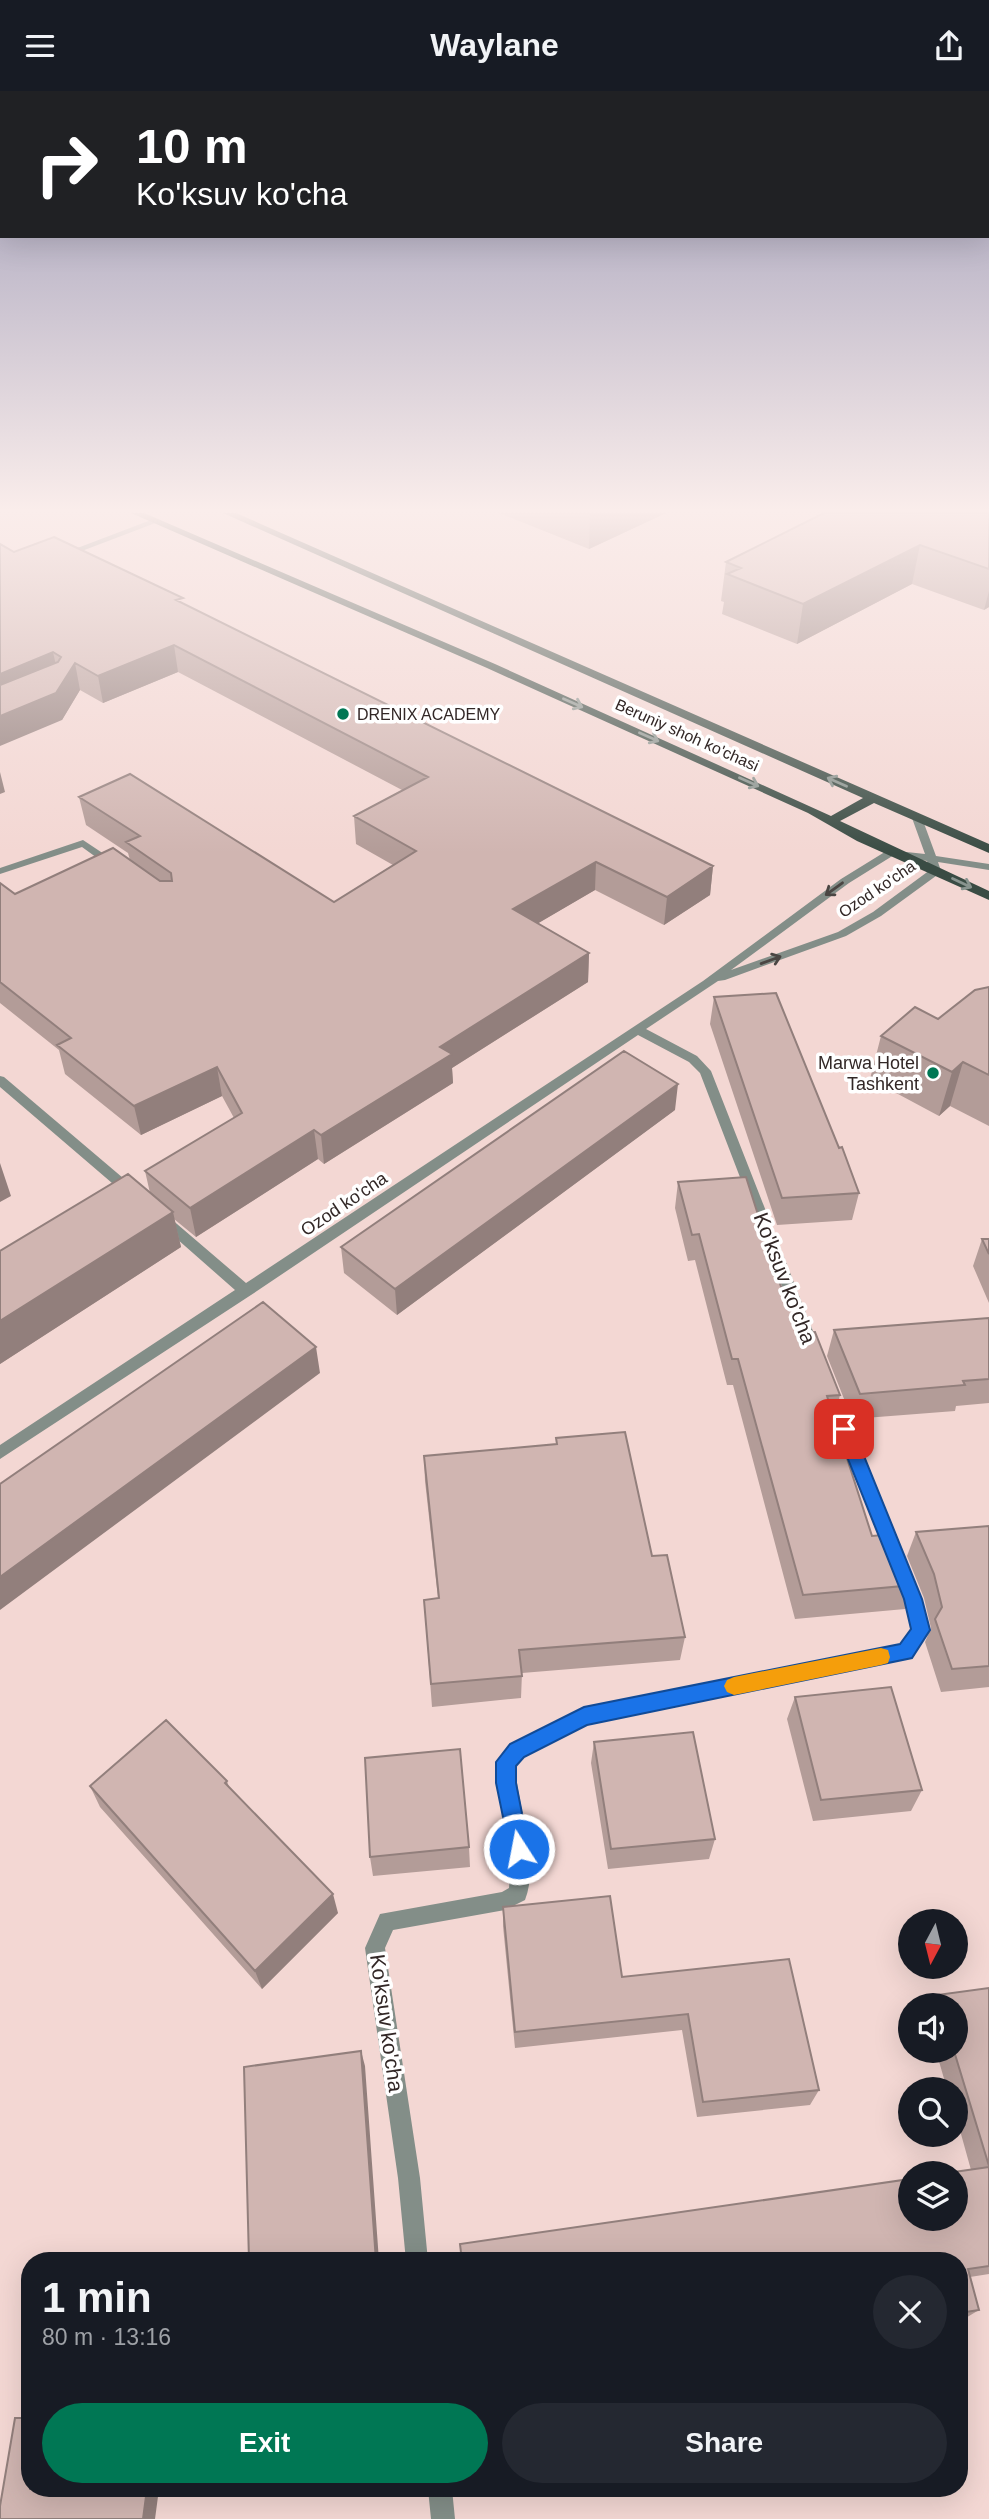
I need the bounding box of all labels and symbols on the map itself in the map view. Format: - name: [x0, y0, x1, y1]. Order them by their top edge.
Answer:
- street label: Beruniy shoh ko'chasi: [613, 696, 761, 774]
- one-way arrow: [562, 697, 583, 710]
- marker: DRENIX ACADEMY: [335, 706, 351, 722]
- place label: DRENIX ACADEMY: [357, 706, 500, 723]
- one-way arrow: [638, 731, 659, 744]
- one-way arrow: [827, 775, 848, 788]
- one-way arrow: [738, 776, 759, 789]
- street label: Ozod ko'cha: [836, 857, 918, 921]
- one-way arrow: [951, 877, 973, 890]
- one-way arrow: [826, 881, 844, 896]
- one-way arrow: [760, 953, 782, 965]
- place label: Marwa Hotel Tashkent: [818, 1053, 919, 1094]
- marker: Marwa Hotel Tashkent: [925, 1065, 941, 1081]
- street label: Ozod ko'cha: [297, 1167, 392, 1240]
- street label: Ko'ksuv ko'cha: [749, 1209, 821, 1347]
- pin: [814, 1399, 874, 1459]
- position arrow: [482, 1812, 556, 1886]
- north arrow: [898, 1909, 968, 1979]
- street label: Ko'ksuv ko'cha: [366, 1953, 408, 2094]

